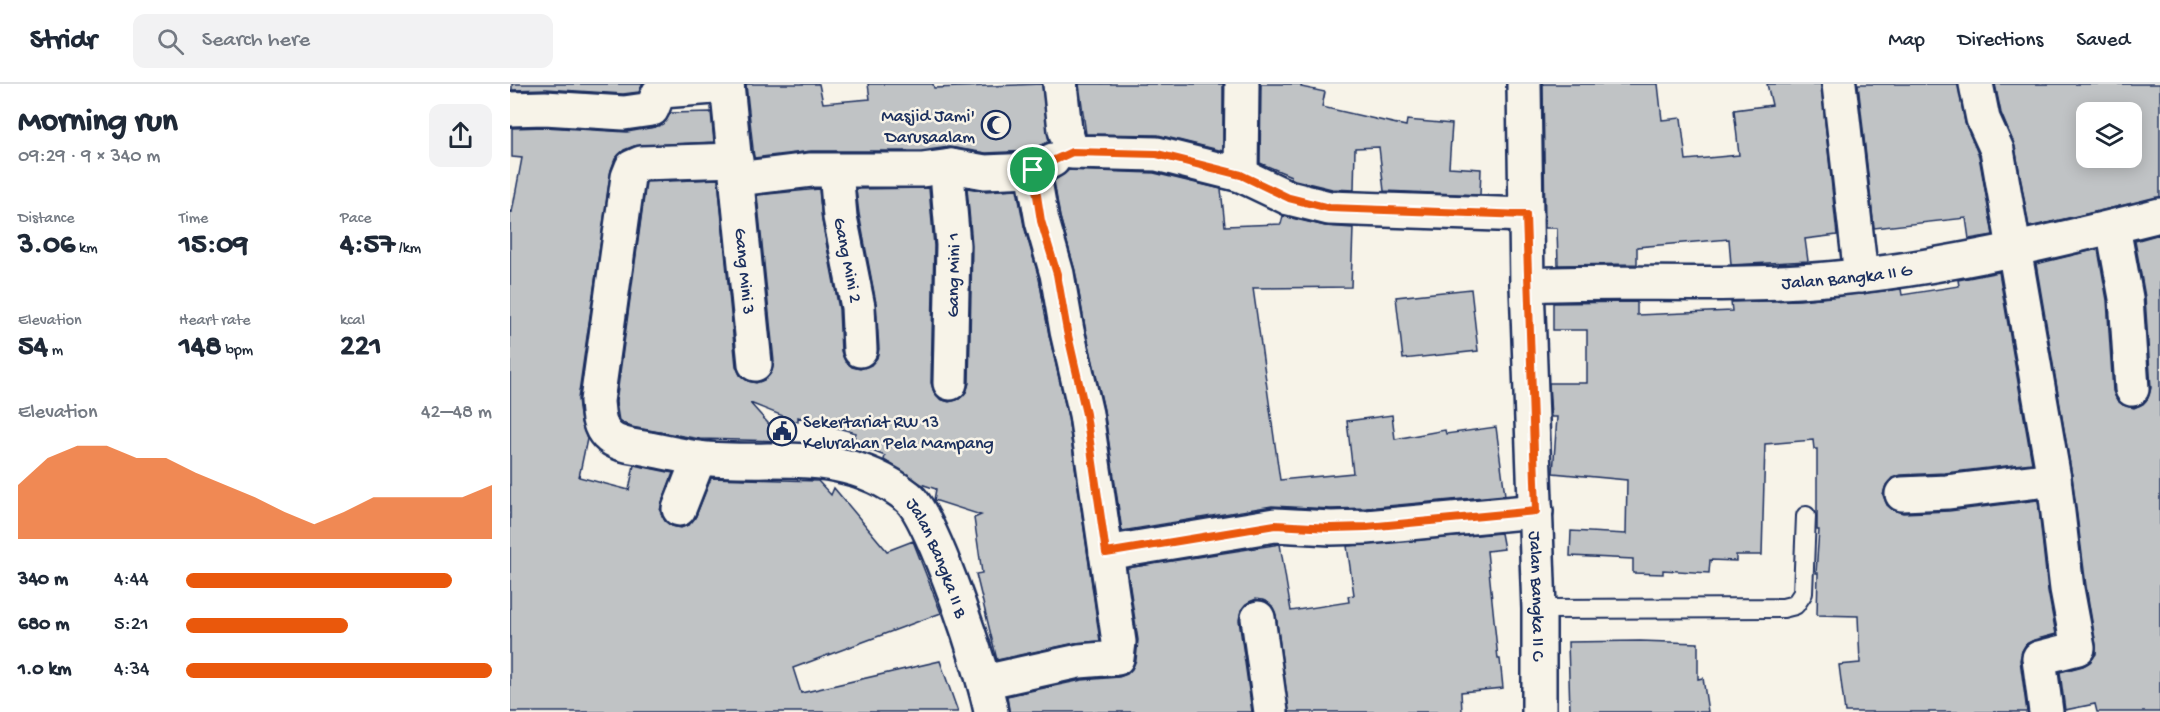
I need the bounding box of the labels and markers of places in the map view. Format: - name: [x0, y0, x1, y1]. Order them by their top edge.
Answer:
- place label: Masjid Jami' Darusaalam: [881, 107, 975, 149]
- mosque icon: Masjid Jami' Darusaalam: [980, 109, 1012, 141]
- pin: [1007, 144, 1058, 195]
- place label: Sekertariat RW 13 Kelurahan Pela Mampang: [803, 413, 994, 455]
- public building icon: Sekertariat RW 13 Kelurahan Pela Mampang: [766, 415, 798, 447]

